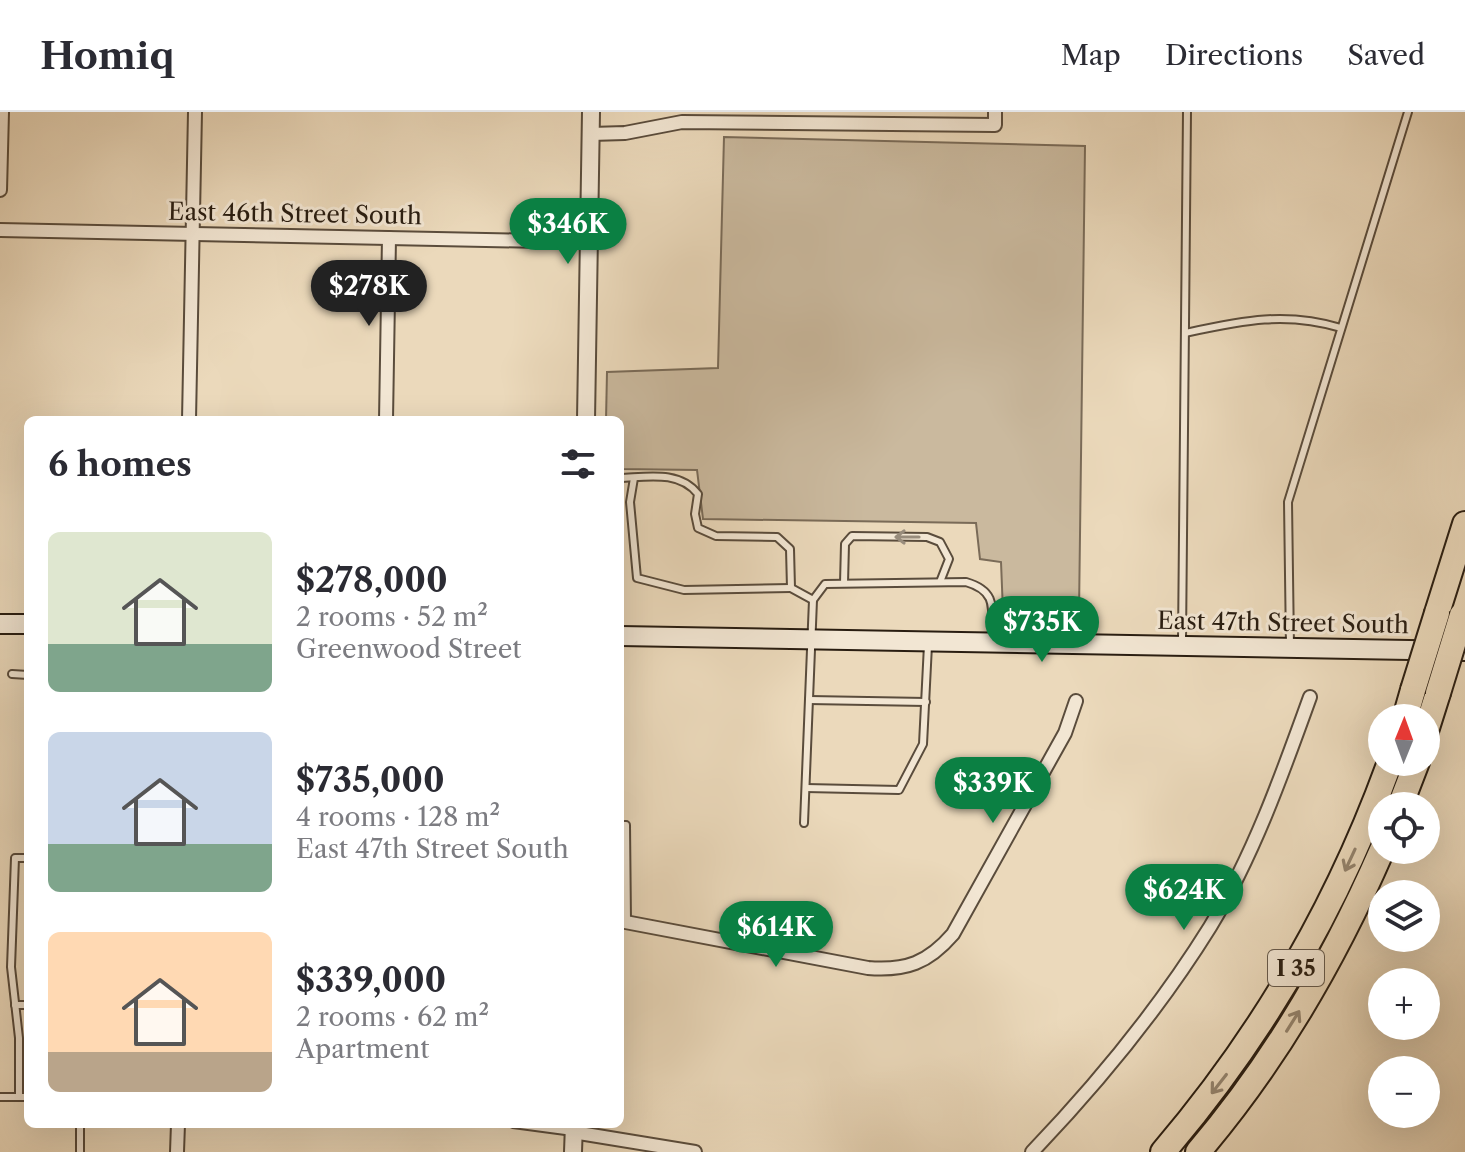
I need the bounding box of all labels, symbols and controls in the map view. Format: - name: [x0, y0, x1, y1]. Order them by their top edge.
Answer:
- text: Homiq: [40, 32, 174, 79]
- text: Map: [1061, 38, 1121, 72]
- text: Directions: [1165, 38, 1303, 72]
- text: Saved: [1347, 38, 1425, 72]
- street label: East 46th Street South: [168, 197, 422, 230]
- pin: $346K: [512, 198, 624, 266]
- text: $346K: [528, 208, 608, 240]
- pin: $278K: [313, 260, 425, 328]
- text: $278K: [329, 270, 409, 302]
- icon: filters: [556, 442, 600, 486]
- text: 6 homes: [48, 443, 192, 485]
- one-way arrow: [894, 529, 921, 545]
- text: $278,000: [296, 559, 448, 601]
- icon: home: [112, 564, 208, 660]
- pin: $735K: [986, 596, 1098, 664]
- text: 2 rooms · 52 m²: [296, 601, 488, 633]
- text: $735K: [1003, 606, 1081, 638]
- street label: East 47th Street South: [1157, 606, 1409, 639]
- text: Greenwood Street: [296, 633, 521, 665]
- north arrow: [1368, 704, 1440, 776]
- map controls: [1368, 704, 1440, 1128]
- pin: $339K: [937, 757, 1049, 825]
- text: $735,000: [296, 759, 445, 801]
- icon: home: [112, 764, 208, 860]
- text: $339K: [953, 767, 1033, 799]
- button: locate: [1368, 792, 1440, 864]
- text: 4 rooms · 128 m²: [296, 801, 500, 833]
- text: East 47th Street South: [296, 833, 569, 865]
- one-way arrow: [1342, 848, 1357, 872]
- pin: $624K: [1128, 864, 1240, 932]
- text: $624K: [1143, 874, 1225, 906]
- button: layers: [1368, 880, 1440, 952]
- pin: $614K: [720, 901, 832, 969]
- text: $614K: [737, 911, 815, 943]
- road number: I 35: [1268, 950, 1324, 986]
- text: $339,000: [296, 959, 446, 1001]
- icon: home: [112, 964, 208, 1060]
- button: +: [1368, 968, 1440, 1040]
- text: 2 rooms · 62 m²: [296, 1001, 489, 1033]
- one-way arrow: [1286, 1010, 1302, 1033]
- text: Apartment: [296, 1033, 429, 1065]
- button: −: [1368, 1056, 1440, 1128]
- one-way arrow: [1210, 1073, 1227, 1094]

